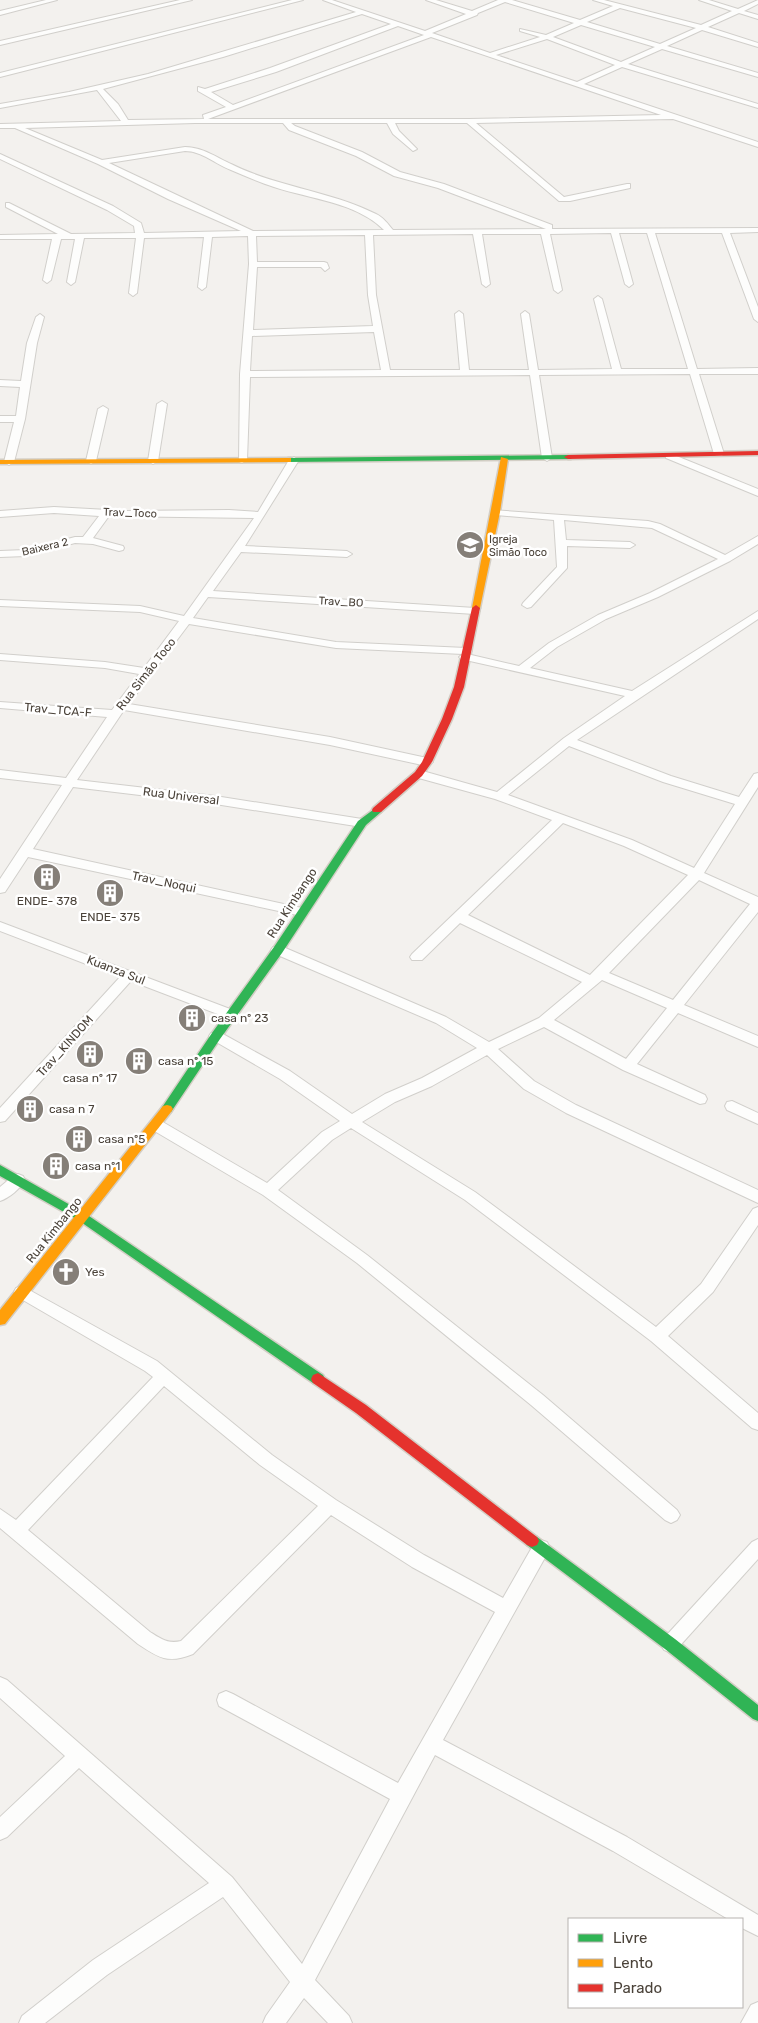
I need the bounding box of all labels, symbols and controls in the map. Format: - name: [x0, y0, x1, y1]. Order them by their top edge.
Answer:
- street label: Trav_Toco: [103, 506, 157, 520]
- school or university icon: Igreja Simão Toco: [455, 530, 485, 560]
- place label: Igreja Simão Toco: [489, 533, 547, 559]
- street label: Baixera 2: [20, 535, 70, 559]
- street label: Trav_BO: [318, 594, 364, 610]
- street label: Rua Simão Toco: [113, 635, 179, 713]
- street label: Trav_TCA-F: [24, 700, 92, 720]
- street label: Rua Universal: [142, 784, 220, 808]
- building icon: ENDE- 378: [32, 862, 62, 892]
- street label: Rua Kimbango: [264, 865, 320, 941]
- street label: Trav_Noqui: [131, 868, 197, 896]
- building icon: ENDE- 375: [95, 878, 125, 908]
- place label: ENDE- 378: [17, 894, 77, 908]
- place label: ENDE- 375: [80, 910, 140, 924]
- street label: Kuanza Sul: [85, 952, 147, 988]
- building icon: casa nº 23: [177, 1003, 207, 1033]
- place label: casa nº 23: [211, 1011, 268, 1025]
- street label: Trav_KINDOM: [34, 1013, 96, 1079]
- building icon: casa nº 17: [75, 1039, 105, 1069]
- building icon: casa nº 15: [124, 1046, 154, 1076]
- place label: casa nº 15: [158, 1054, 213, 1068]
- place label: casa nº 17: [63, 1071, 117, 1085]
- building icon: casa n 7: [15, 1094, 45, 1124]
- place label: casa n 7: [49, 1102, 94, 1116]
- building icon: casa nº5: [64, 1124, 94, 1154]
- place label: casa nº5: [98, 1132, 145, 1146]
- building icon: casa nº1: [41, 1151, 71, 1181]
- place label: casa nº1: [75, 1159, 120, 1173]
- street label: Rua Kimbango: [23, 1194, 85, 1266]
- church icon: Yes: [51, 1257, 81, 1287]
- place label: Yes: [85, 1265, 105, 1279]
- legend: [568, 1918, 743, 2008]
- text: Livre: [613, 1929, 647, 1947]
- text: Lento: [613, 1954, 653, 1972]
- text: Parado: [613, 1979, 662, 1997]

